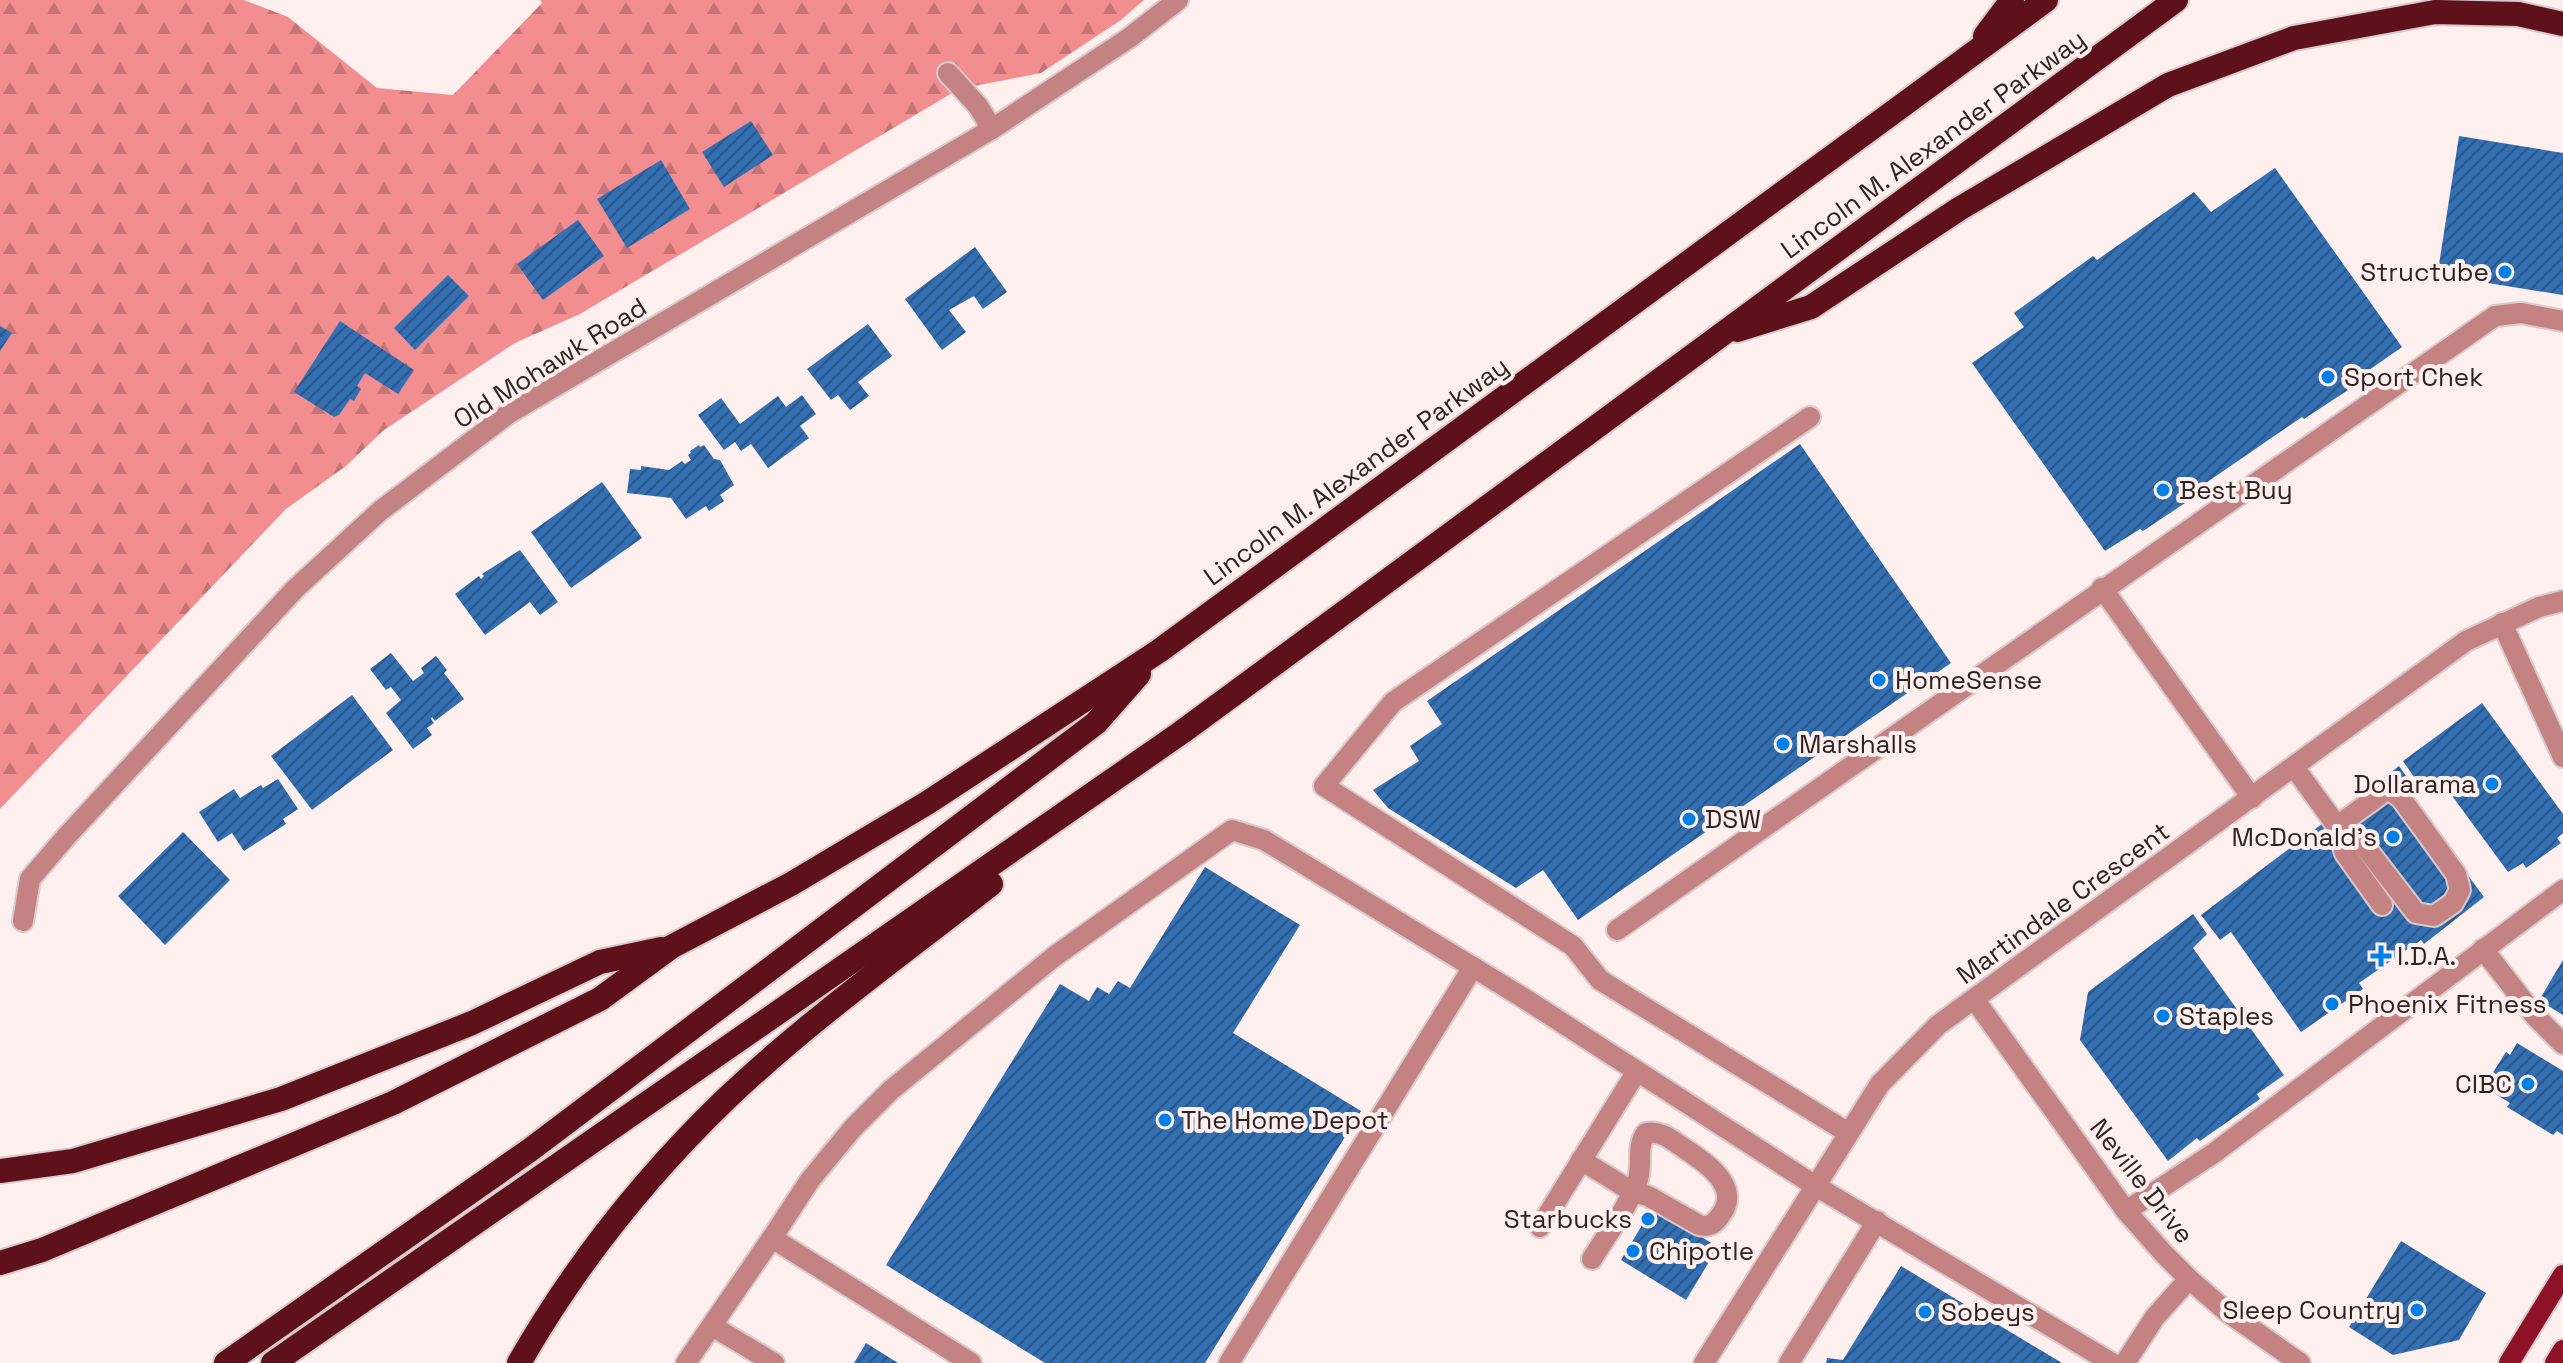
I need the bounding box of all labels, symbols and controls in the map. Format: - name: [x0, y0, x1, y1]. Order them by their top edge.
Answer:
- street label: Lincoln M. Alexander Parkway: [1774, 22, 2092, 266]
- place label: Structube: [2360, 255, 2489, 289]
- marker: Structube: [2496, 263, 2514, 281]
- street label: Old Mohawk Road: [447, 290, 653, 436]
- street label: Lincoln M. Alexander Parkway: [1197, 349, 1515, 593]
- place label: Sport Chek: [2344, 360, 2483, 394]
- marker: Sport Chek: [2319, 368, 2337, 386]
- place label: Best Buy: [2179, 473, 2293, 507]
- marker: Best Buy: [2154, 481, 2172, 499]
- place label: HomeSense: [1895, 663, 2042, 697]
- marker: HomeSense: [1870, 671, 1888, 689]
- place label: Marshalls: [1799, 727, 1917, 761]
- marker: Marshalls: [1774, 735, 1792, 753]
- place label: Dollarama: [2353, 767, 2476, 801]
- marker: Dollarama: [2483, 775, 2501, 793]
- place label: DSW: [1705, 802, 1761, 836]
- marker: DSW: [1680, 810, 1698, 828]
- street label: Martindale Crescent: [1950, 814, 2176, 992]
- place label: McDonald's: [2232, 820, 2377, 854]
- marker: McDonald's: [2384, 828, 2402, 846]
- place label: I.D.A.: [2397, 939, 2456, 973]
- marker: I.D.A.: [2372, 947, 2390, 965]
- place label: Phoenix Fitness: [2348, 987, 2547, 1021]
- marker: Phoenix Fitness: [2323, 995, 2341, 1013]
- place label: Staples: [2179, 999, 2274, 1033]
- marker: Staples: [2154, 1007, 2172, 1025]
- place label: CIBC: [2455, 1067, 2512, 1101]
- marker: CIBC: [2519, 1075, 2537, 1093]
- place label: The Home Depot: [1181, 1103, 1389, 1137]
- marker: The Home Depot: [1156, 1111, 1174, 1129]
- street label: Neville Drive: [2083, 1112, 2201, 1250]
- place label: Starbucks: [1504, 1202, 1632, 1236]
- marker: Starbucks: [1639, 1210, 1657, 1228]
- place label: Chipotle: [1649, 1234, 1754, 1268]
- marker: Chipotle: [1624, 1242, 1642, 1260]
- place label: Sleep Country: [2223, 1293, 2401, 1327]
- place label: Sobeys: [1941, 1295, 2035, 1329]
- marker: Sleep Country: [2408, 1301, 2426, 1319]
- marker: Sobeys: [1916, 1303, 1934, 1321]

